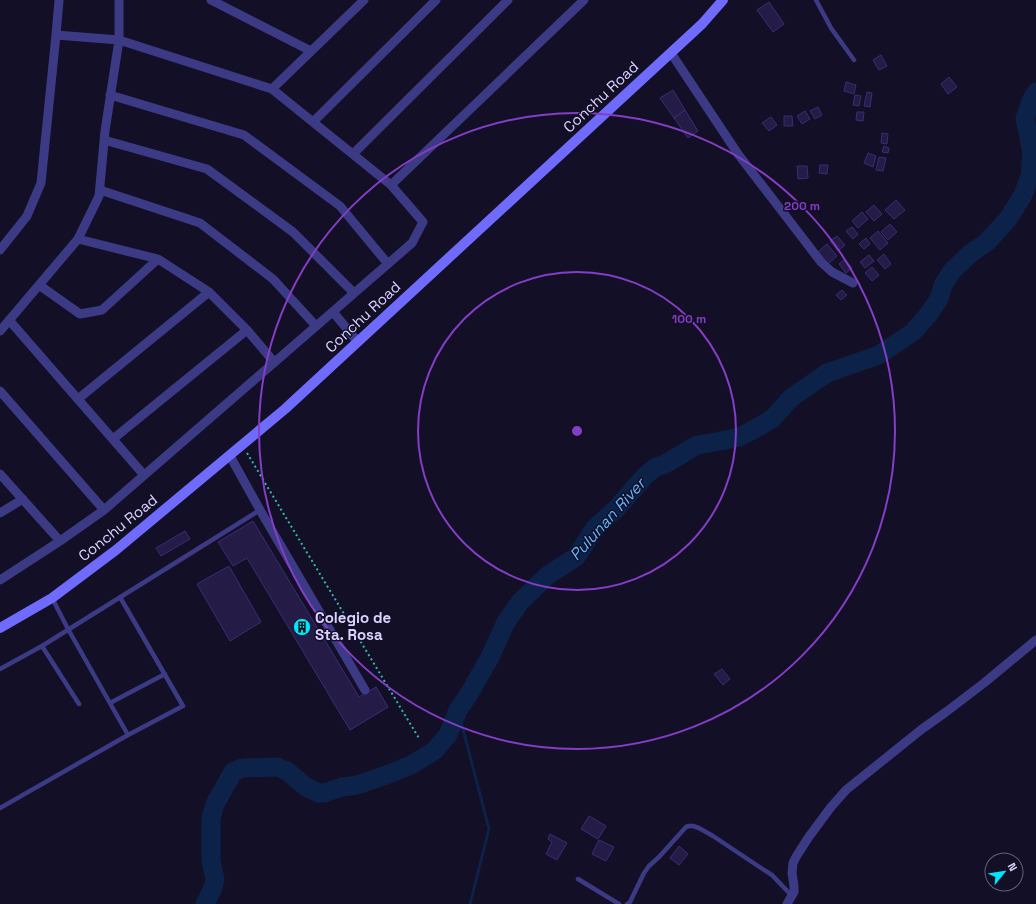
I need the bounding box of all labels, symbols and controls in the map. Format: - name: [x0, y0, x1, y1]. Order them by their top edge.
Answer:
- street label: Conchu Road: [559, 57, 642, 136]
- text: 200 m: [784, 198, 820, 214]
- street label: Conchu Road: [321, 277, 404, 356]
- text: 100 m: [672, 311, 706, 327]
- centre of rings: [570, 424, 584, 438]
- water label: Pulunan River: [565, 472, 651, 565]
- street label: Conchu Road: [74, 490, 161, 565]
- place label: Colegio de Sta. Rosa: [315, 608, 392, 644]
- building icon: Colegio de Sta. Rosa: [292, 617, 312, 637]
- north arrow: [984, 852, 1024, 892]
- text: N: [1005, 860, 1021, 874]

